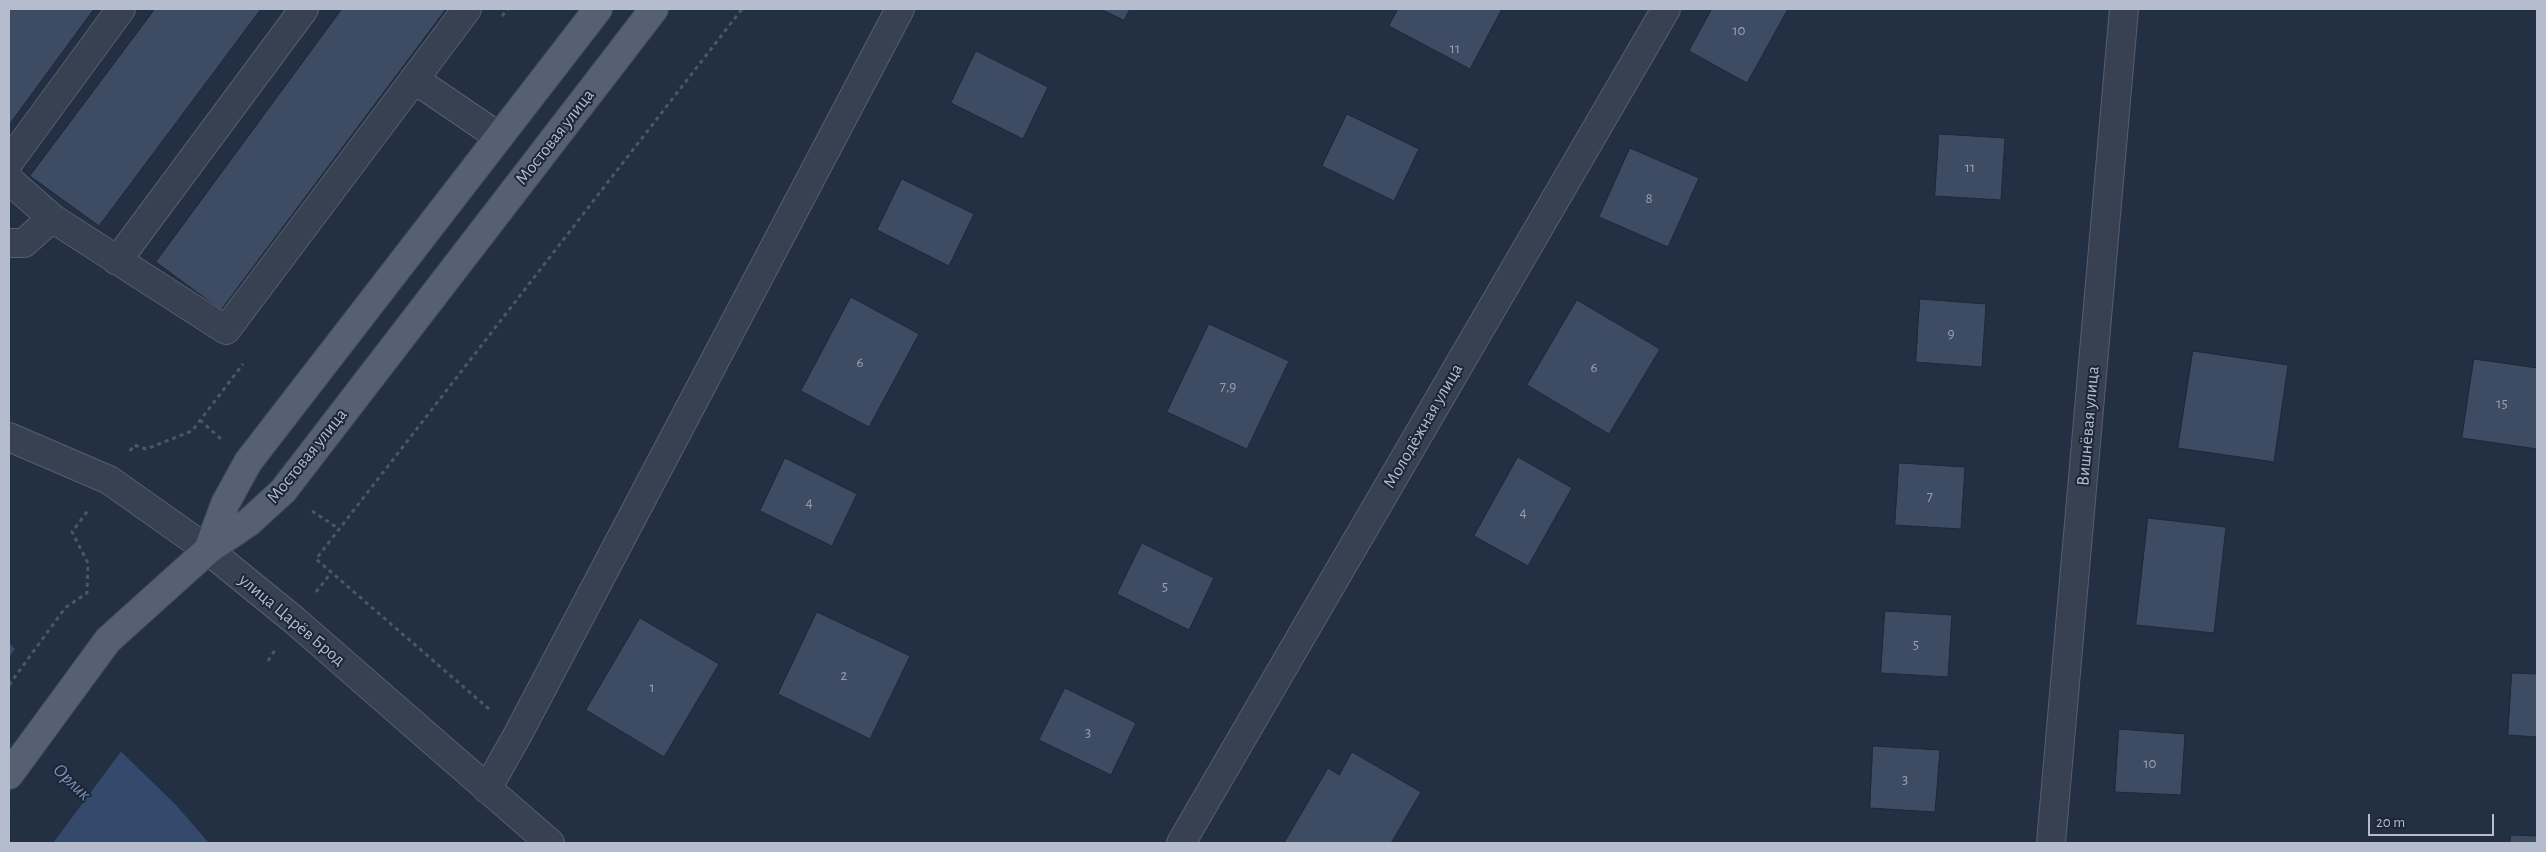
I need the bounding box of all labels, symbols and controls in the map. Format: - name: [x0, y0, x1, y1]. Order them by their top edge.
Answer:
- house number: 10: [1732, 21, 1746, 39]
- house number: 11: [1450, 39, 1460, 57]
- street label: Мостовая улица: [511, 85, 599, 189]
- house number: 11: [1965, 158, 1975, 176]
- house number: 8: [1645, 189, 1653, 207]
- house number: 9: [1947, 324, 1955, 342]
- house number: 6: [856, 353, 864, 371]
- house number: 6: [1590, 358, 1598, 376]
- street label: Молодёжная улица: [1378, 360, 1468, 492]
- street label: Вишнёвая улица: [2072, 365, 2104, 487]
- house number: 7,9: [1220, 377, 1236, 395]
- house number: 15: [2496, 394, 2508, 412]
- street label: Мостовая улица: [262, 404, 352, 508]
- house number: 7: [1927, 487, 1933, 505]
- house number: 4: [805, 493, 813, 511]
- house number: 4: [1519, 503, 1527, 521]
- street label: улица Царёв Брод: [234, 569, 350, 671]
- house number: 5: [1162, 577, 1168, 595]
- house number: 5: [1913, 635, 1919, 653]
- house number: 2: [841, 666, 847, 684]
- house number: 1: [649, 678, 655, 696]
- house number: 3: [1085, 723, 1091, 741]
- house number: 10: [2143, 754, 2157, 772]
- water label: Орлик: [48, 758, 96, 806]
- house number: 3: [1902, 770, 1908, 788]
- scale bar: [2371, 804, 2497, 836]
- text: 20 m: [2376, 815, 2405, 830]

